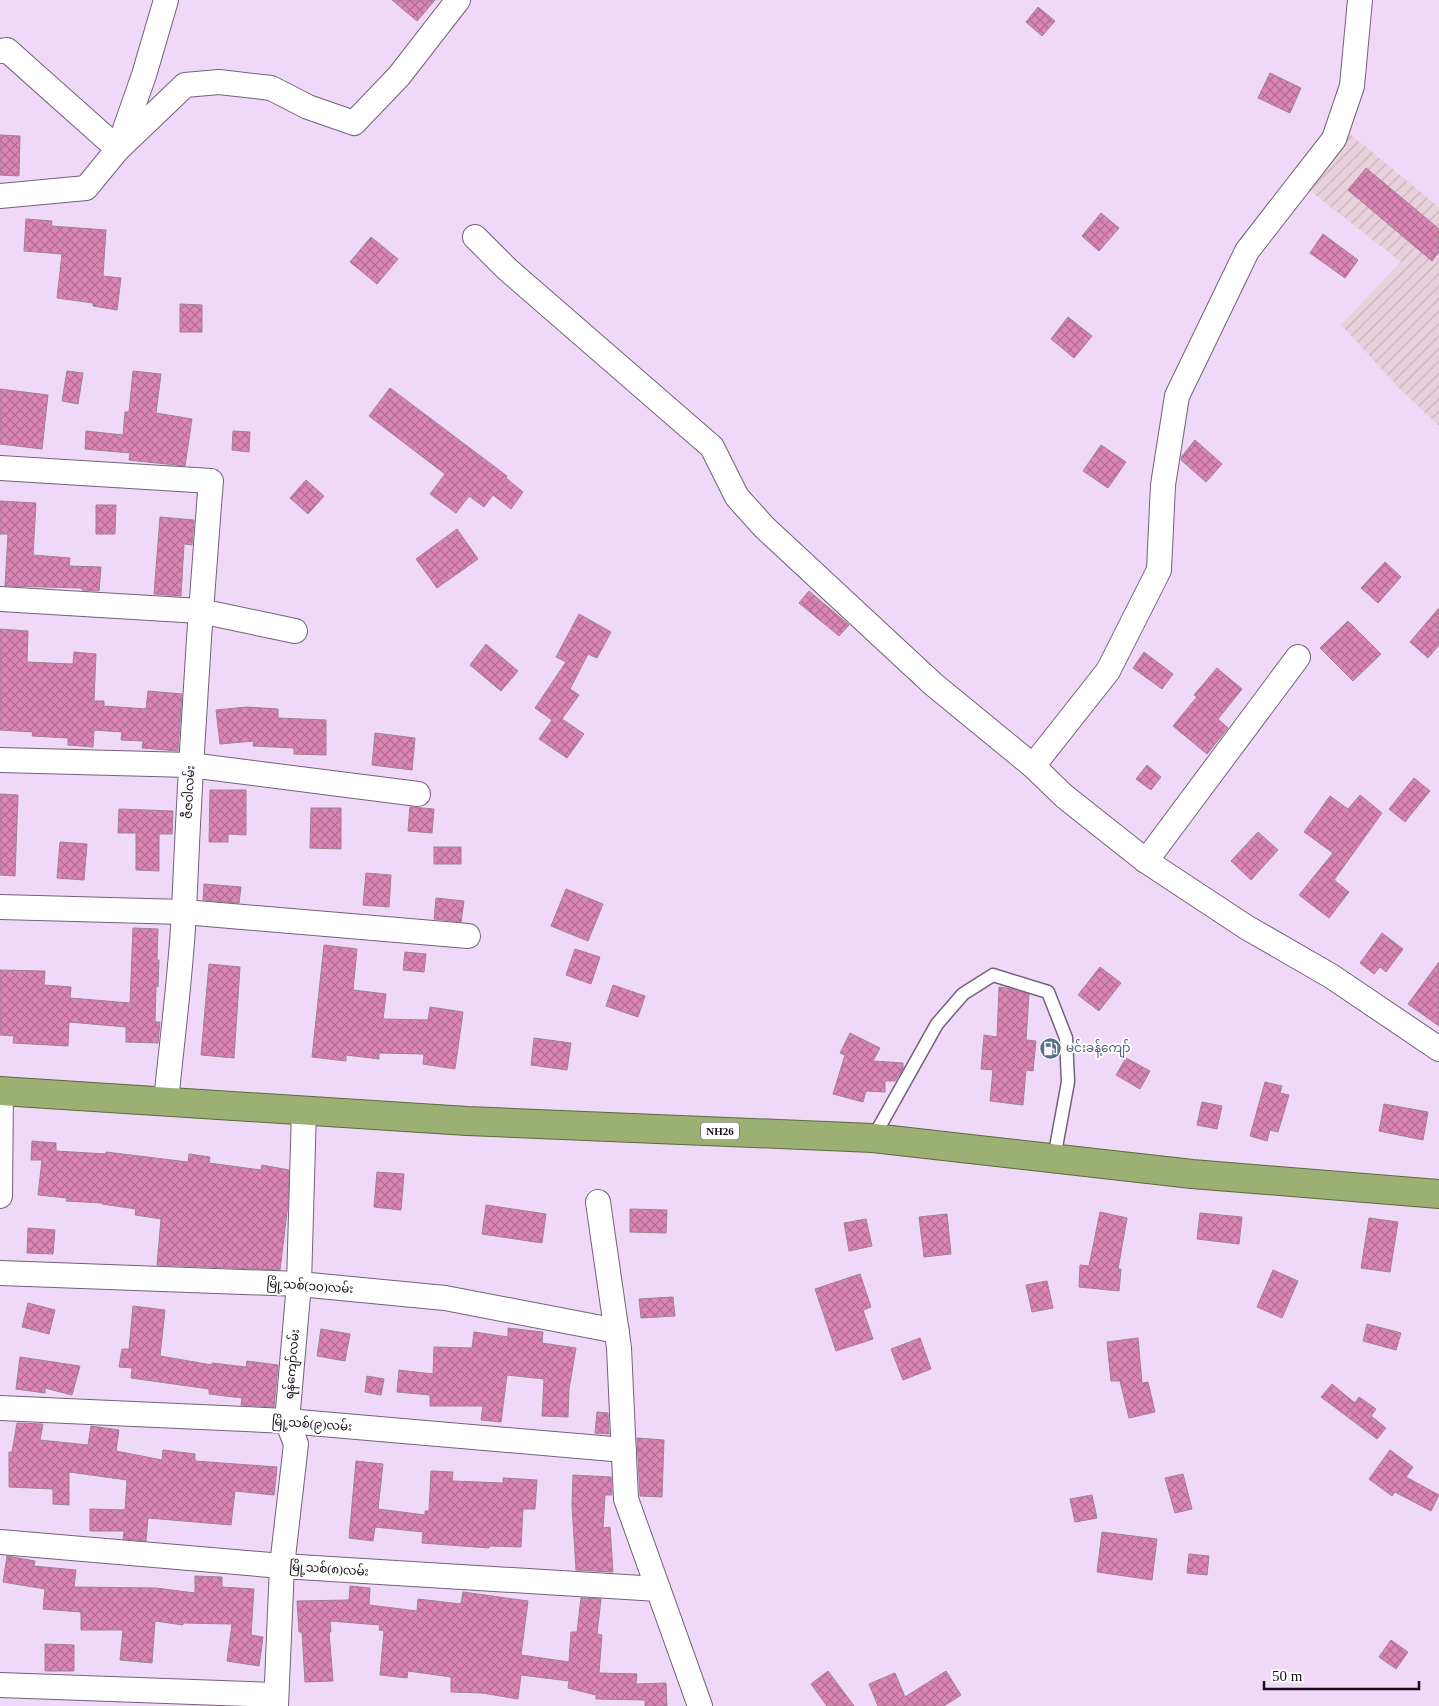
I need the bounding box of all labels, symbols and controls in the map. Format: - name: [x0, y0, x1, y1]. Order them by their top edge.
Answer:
- street label: ဇီဇဝါလမ်း: [179, 765, 197, 819]
- fuel station icon: မင်းခန့်ကျော်: [1038, 1036, 1062, 1060]
- place label: မင်းခန့်ကျော်: [1066, 1039, 1130, 1058]
- road number: NH26: [701, 1122, 739, 1140]
- street label: မြို့သစ်(၁၀)လမ်း: [266, 1274, 354, 1299]
- street label: ရန်ကျော်လမ်း: [280, 1328, 305, 1400]
- street label: မြို့သစ်(၉)လမ်း: [271, 1412, 353, 1437]
- street label: မြို့သစ်(၈)လမ်း: [289, 1557, 369, 1582]
- scale bar: [1264, 1658, 1419, 1690]
- text: 50 m: [1272, 1668, 1303, 1684]

